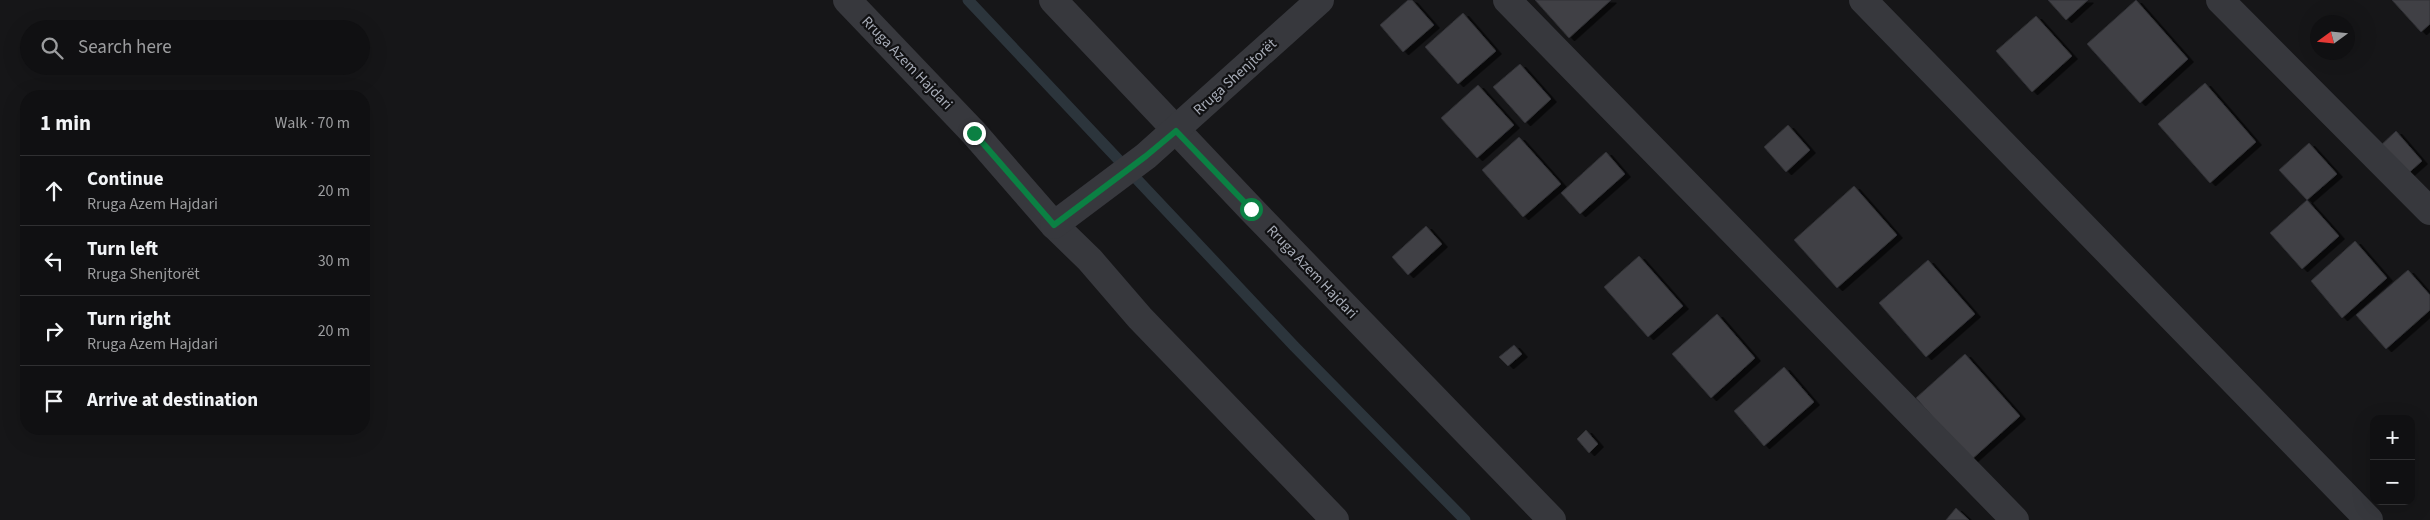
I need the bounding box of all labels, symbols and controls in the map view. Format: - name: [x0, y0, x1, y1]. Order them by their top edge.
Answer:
- street label: Rruga Azem Hajdari: [857, 12, 957, 114]
- north arrow: [2310, 15, 2355, 60]
- search box: [20, 20, 370, 75]
- icon: search: [38, 34, 66, 62]
- text: Search here: [78, 34, 172, 61]
- street label: Rruga Shenjtorët: [1189, 34, 1281, 120]
- text: 1 min: [40, 108, 91, 138]
- text: Walk · 70 m: [275, 112, 350, 134]
- route end: [963, 122, 986, 145]
- text: Continue: [87, 166, 164, 193]
- icon: ahead: [40, 177, 68, 205]
- text: 20 m: [318, 180, 350, 202]
- text: Rruga Azem Hajdari: [87, 193, 218, 215]
- route start: [1240, 198, 1263, 221]
- street label: Rruga Azem Hajdari: [1262, 221, 1362, 323]
- text: Turn left: [87, 236, 158, 263]
- icon: left: [40, 247, 68, 275]
- text: 30 m: [318, 250, 350, 272]
- text: Rruga Shenjtorët: [87, 263, 200, 285]
- text: Turn right: [87, 306, 171, 333]
- icon: right: [40, 317, 68, 345]
- text: 20 m: [318, 320, 350, 342]
- text: Rruga Azem Hajdari: [87, 333, 218, 355]
- icon: arrive: [40, 387, 68, 415]
- text: Arrive at destination: [87, 387, 258, 414]
- map controls: [2370, 415, 2415, 505]
- button: +: [2370, 415, 2415, 460]
- button: −: [2370, 460, 2415, 505]

